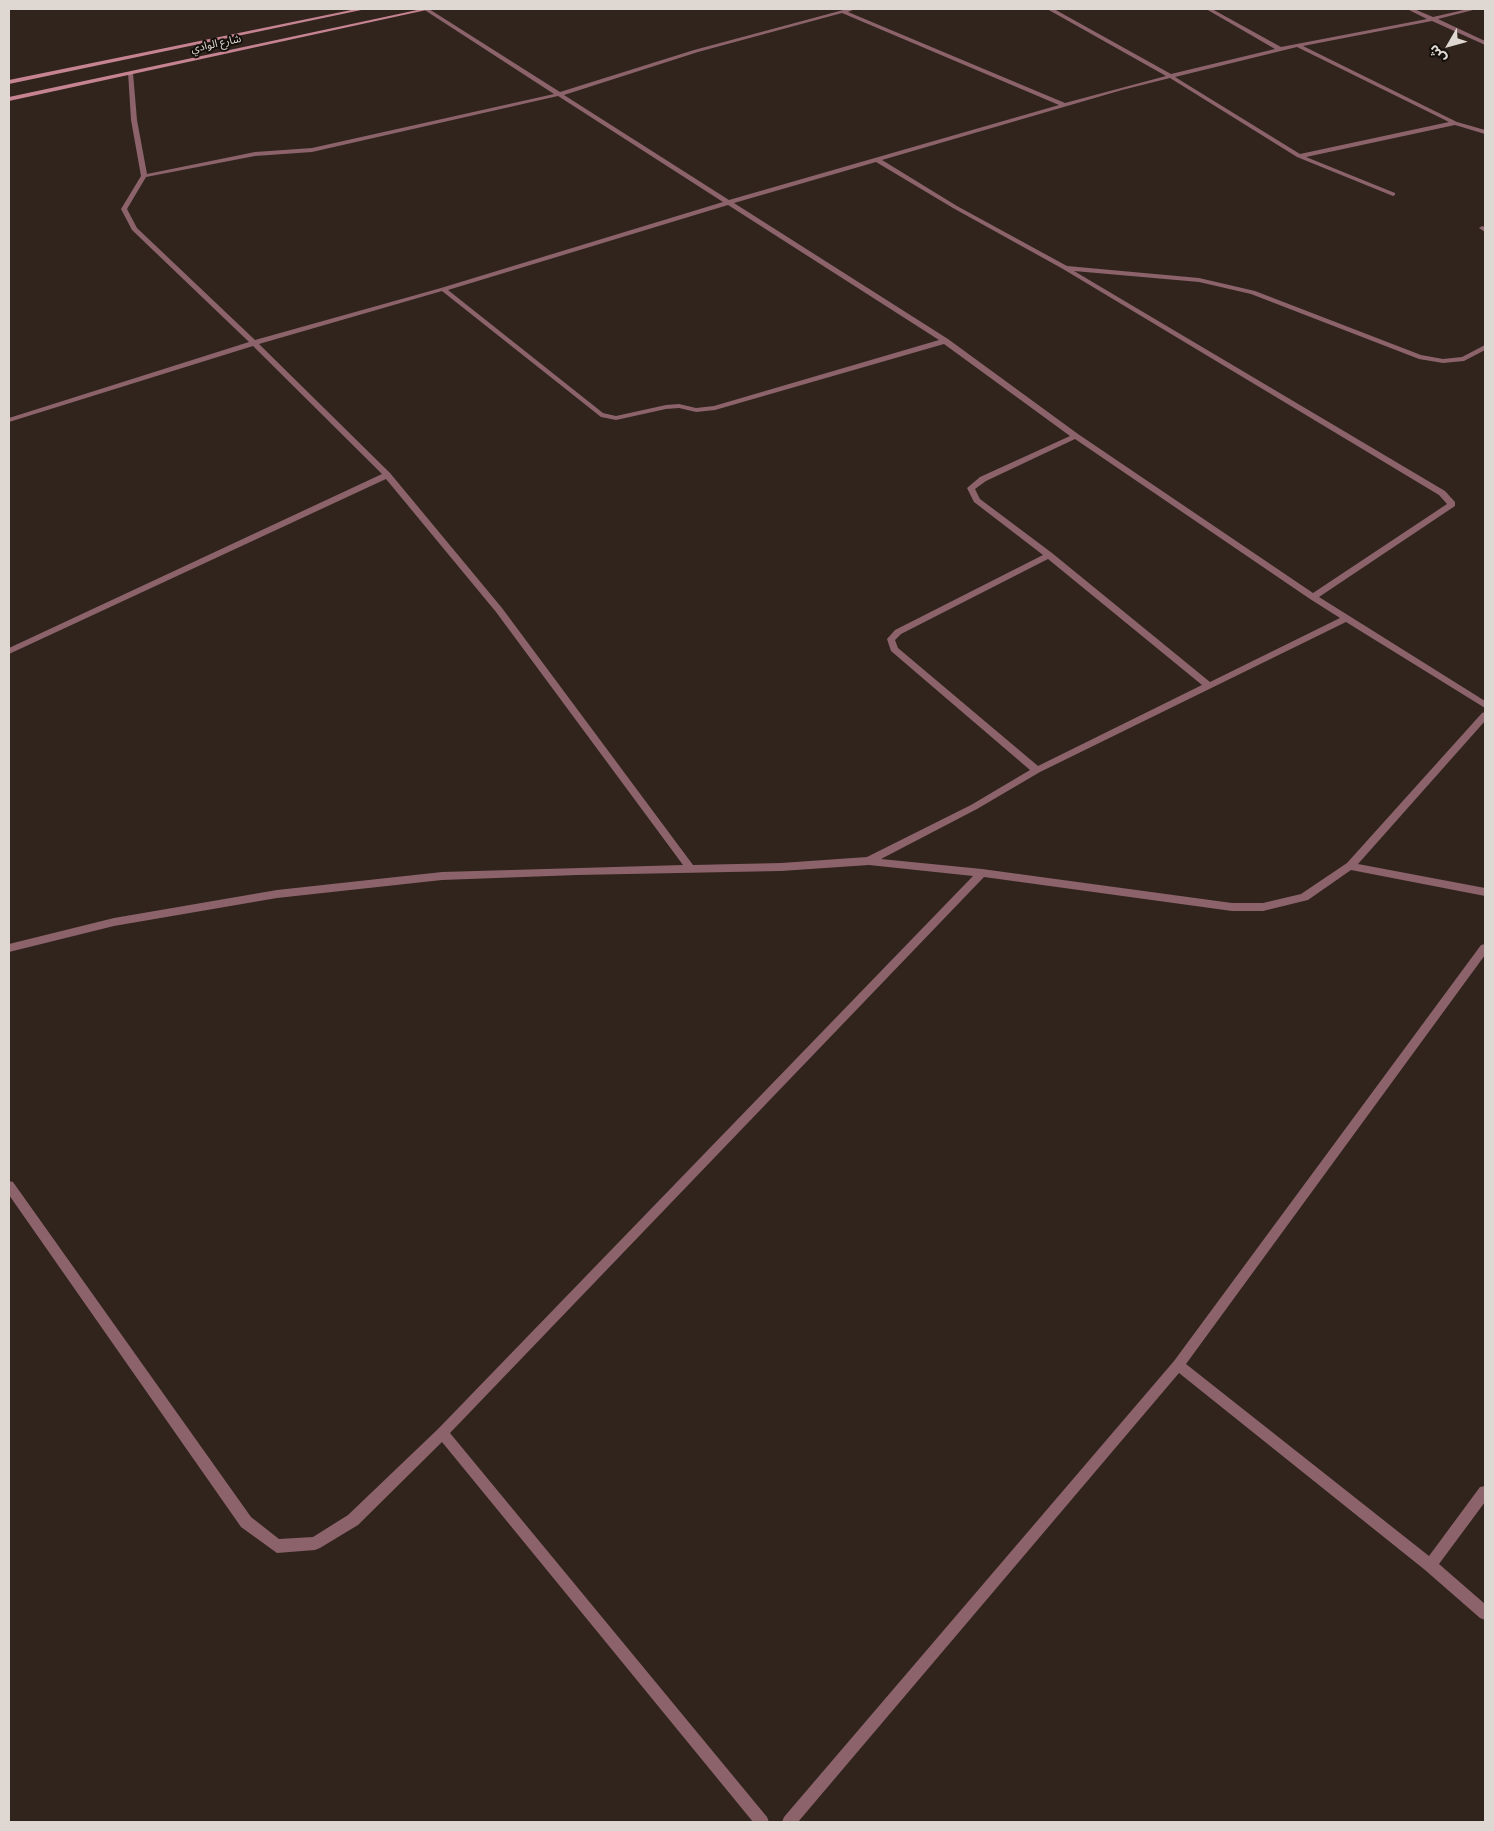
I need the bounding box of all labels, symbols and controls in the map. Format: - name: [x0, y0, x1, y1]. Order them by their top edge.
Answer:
- north arrow: [1424, 20, 1474, 70]
- street label: شارع الوادي: [190, 32, 242, 56]
- text: ش: [1424, 41, 1450, 67]

